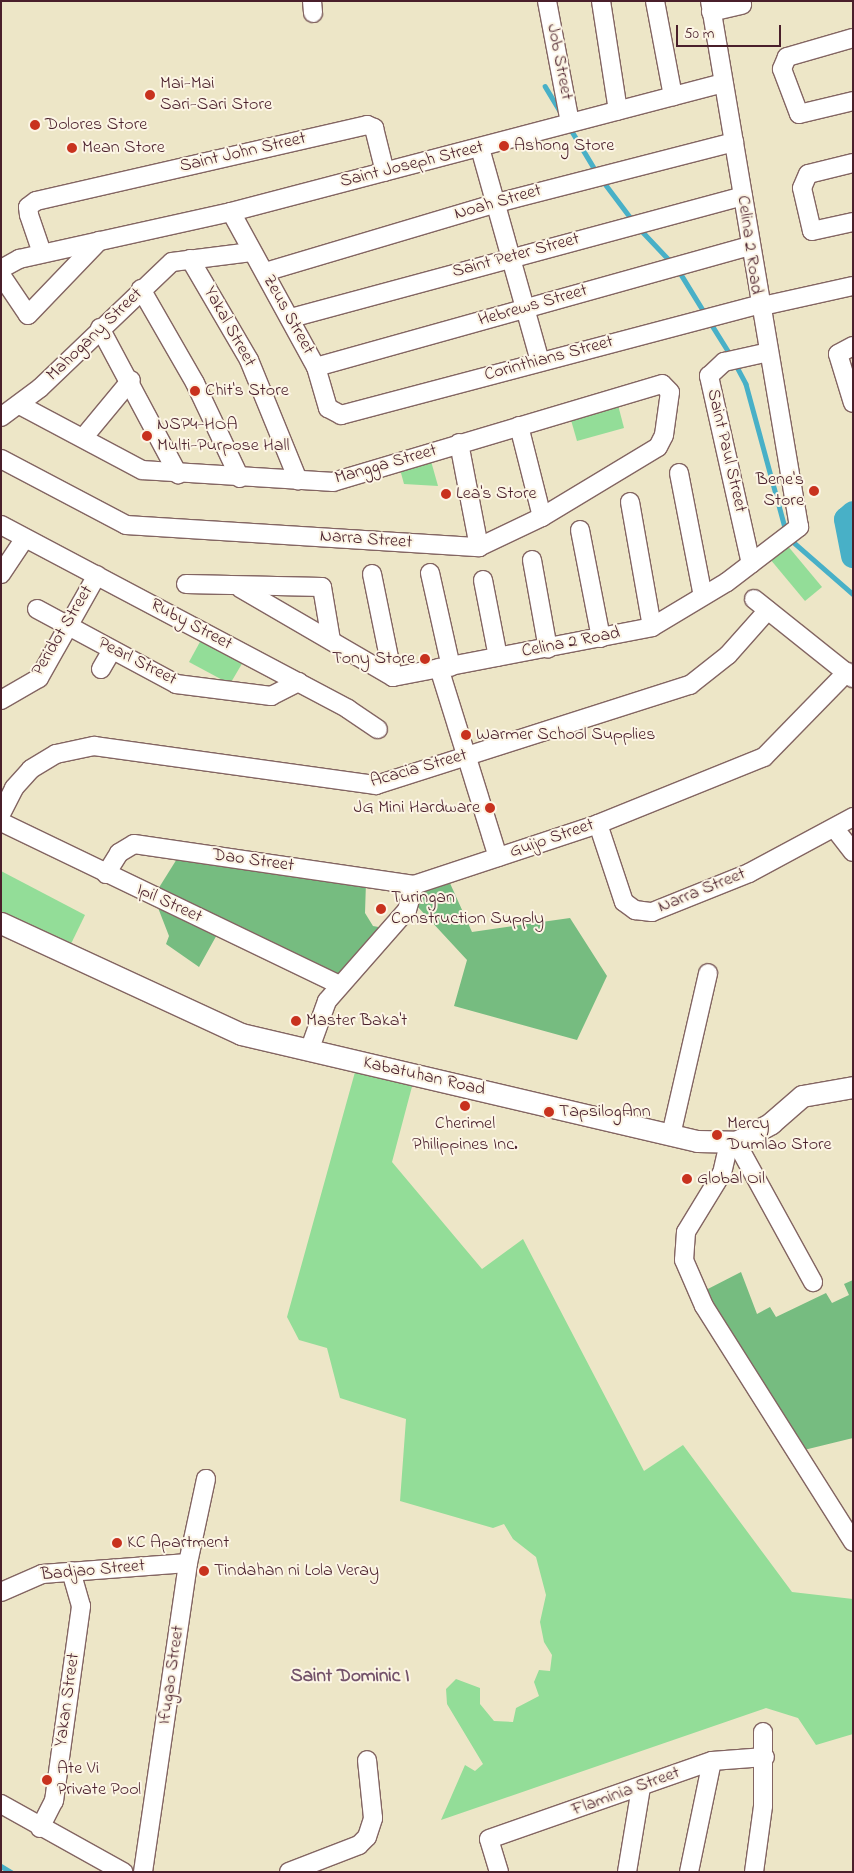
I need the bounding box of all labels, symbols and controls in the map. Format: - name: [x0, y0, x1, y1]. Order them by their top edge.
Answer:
- scale bar: [679, 15, 784, 47]
- street label: Job Street: [541, 22, 577, 102]
- text: 50 m: [684, 23, 714, 45]
- place label: Mai-Mai Sari-Sari Store: [160, 74, 272, 116]
- marker: Mai-Mai Sari-Sari Store: [144, 89, 156, 101]
- place label: Dolores Store: [45, 114, 147, 136]
- marker: Dolores Store: [29, 119, 41, 131]
- street label: Saint John Street: [178, 128, 308, 178]
- place label: Ashong Store: [514, 135, 614, 157]
- place label: Mean Store: [82, 137, 165, 159]
- street label: Saint Joseph Street: [338, 137, 486, 193]
- marker: Ashong Store: [498, 140, 510, 152]
- marker: Mean Store: [66, 142, 78, 154]
- street label: Noah Street: [452, 180, 544, 226]
- street label: Celina 2 Road: [731, 194, 767, 296]
- street label: Saint Peter Street: [450, 229, 582, 283]
- street label: Zeus Street: [257, 271, 319, 359]
- street label: Hebrews Street: [476, 280, 590, 332]
- street label: Yakal Street: [198, 283, 260, 371]
- street label: Mahogany Street: [42, 284, 148, 386]
- street label: Corinthians Street: [482, 331, 616, 387]
- place label: Chit's Store: [205, 380, 289, 402]
- marker: Chit's Store: [189, 385, 201, 397]
- street label: Saint Paul Street: [701, 387, 751, 515]
- place label: NSP4-HOA Multi-Purpose Hall: [157, 415, 289, 458]
- marker: NSP4-HOA Multi-Purpose Hall: [141, 430, 153, 442]
- street label: Mangga Street: [332, 440, 440, 490]
- place label: Bene's Store: [756, 470, 804, 512]
- place label: Lea's Store: [456, 483, 537, 505]
- marker: Bene's Store: [808, 485, 820, 497]
- marker: Lea's Store: [440, 488, 452, 500]
- street label: Narra Street: [319, 526, 413, 554]
- street label: Peridot Street: [28, 582, 98, 680]
- street label: Ruby Street: [146, 594, 236, 656]
- street label: Celina 2 Road: [520, 623, 622, 663]
- street label: Pearl Street: [94, 633, 180, 691]
- place label: Tony Store: [332, 648, 415, 670]
- marker: Tony Store: [419, 653, 431, 665]
- place label: Warmer School Supplies: [476, 724, 655, 746]
- marker: Warmer School Supplies: [460, 729, 472, 741]
- street label: Acacia Street: [368, 745, 470, 793]
- place label: JG Mini Hardware: [354, 797, 480, 819]
- marker: JG Mini Hardware: [484, 802, 496, 814]
- street label: Guijo Street: [507, 815, 597, 863]
- street label: Dao Street: [211, 845, 295, 877]
- street label: Narra Street: [655, 864, 749, 918]
- street label: Ipil Street: [133, 879, 205, 929]
- place label: Turingan Construction Supply: [391, 888, 544, 931]
- marker: Turingan Construction Supply: [375, 903, 387, 915]
- place label: Master Baka't: [306, 1010, 407, 1032]
- marker: Master Baka't: [290, 1015, 302, 1027]
- street label: Kabatuhan Road: [361, 1052, 487, 1102]
- marker: Cherimel Philippines Inc.: [459, 1100, 471, 1112]
- place label: TapsilogAnn: [559, 1101, 651, 1123]
- marker: TapsilogAnn: [543, 1106, 555, 1118]
- place label: Cherimel Philippines Inc.: [412, 1114, 518, 1156]
- place label: Mercy Dumlao Store: [727, 1114, 832, 1156]
- marker: Mercy Dumlao Store: [711, 1129, 723, 1141]
- place label: Global Oil: [697, 1168, 765, 1190]
- marker: Global Oil: [681, 1173, 693, 1185]
- place label: KC Apartment: [127, 1532, 229, 1554]
- marker: KC Apartment: [111, 1537, 123, 1549]
- street label: Badjao Street: [40, 1556, 146, 1586]
- place label: Tindahan ni Lola Veray: [214, 1560, 379, 1582]
- marker: Tindahan ni Lola Veray: [198, 1565, 210, 1577]
- street label: Ifugao Street: [154, 1624, 190, 1726]
- street label: Yakan Street: [51, 1652, 85, 1748]
- district label: Saint Dominic I: [291, 1666, 409, 1688]
- place label: Ate Vi Private Pool: [57, 1759, 141, 1802]
- street label: Flaminia Street: [569, 1762, 683, 1822]
- marker: Ate Vi Private Pool: [41, 1774, 53, 1786]

